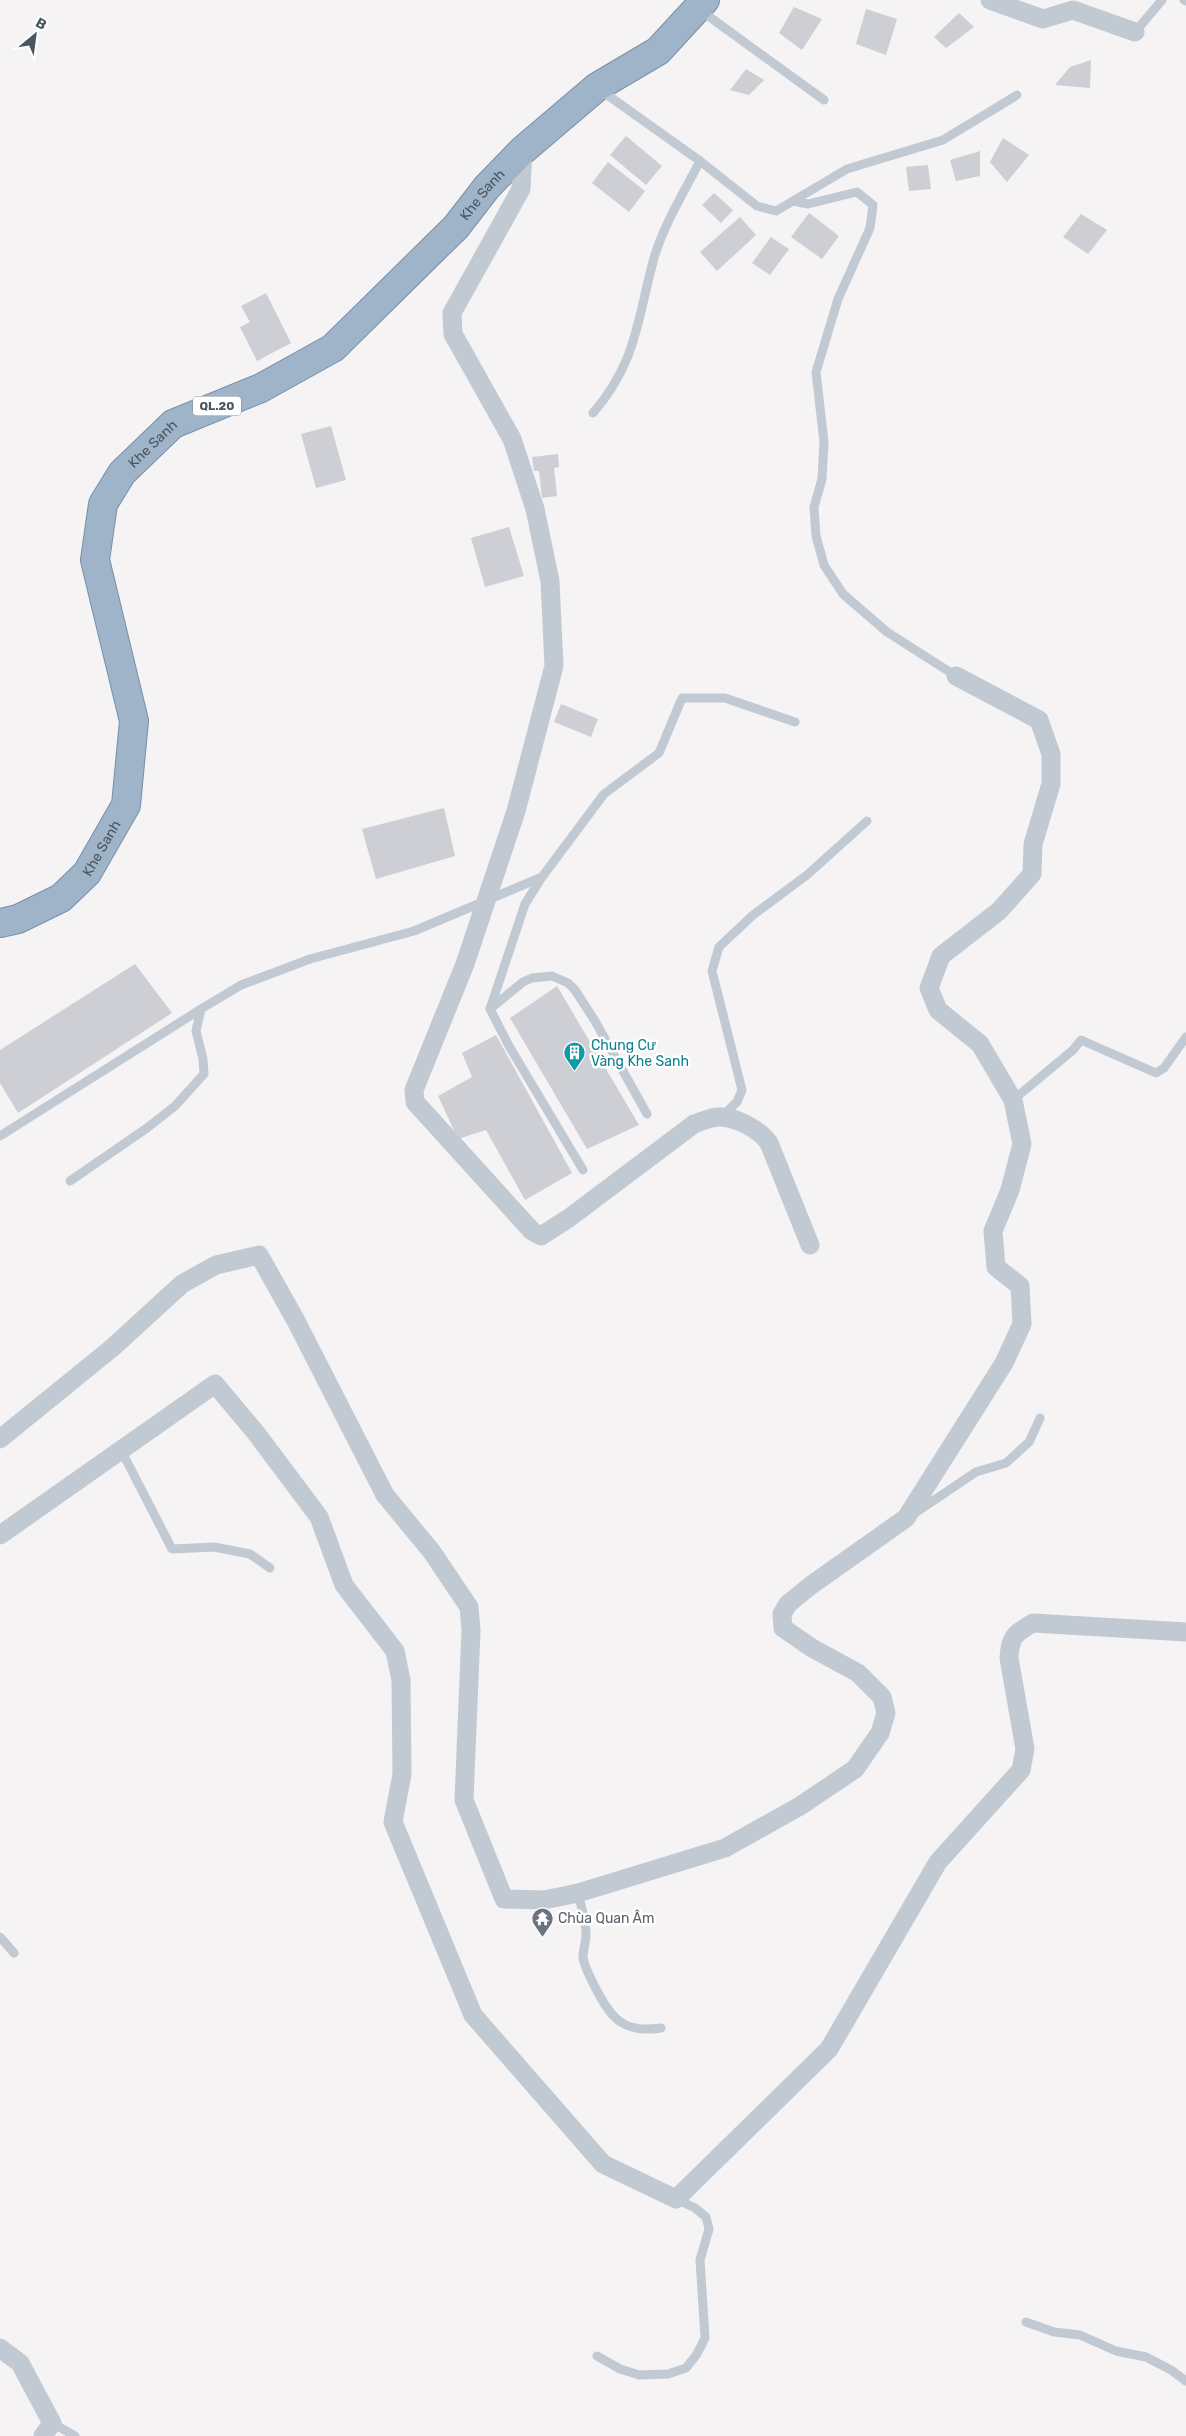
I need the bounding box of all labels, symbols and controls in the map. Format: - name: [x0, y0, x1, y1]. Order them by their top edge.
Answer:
- north arrow: [10, 10, 60, 60]
- text: B: [33, 14, 50, 34]
- street label: Khe Sanh: [456, 166, 509, 224]
- road number: QL.20: [193, 396, 241, 416]
- street label: Khe Sanh: [125, 417, 181, 472]
- street label: Khe Sanh: [79, 817, 124, 879]
- place label: Chung Cư Vàng Khe Sanh: [591, 1037, 689, 1070]
- building icon: Chung Cư Vàng Khe Sanh: [563, 1041, 587, 1072]
- temple icon: Chùa Quan Âm: [530, 1906, 554, 1937]
- place label: Chùa Quan Âm: [558, 1909, 654, 1927]

